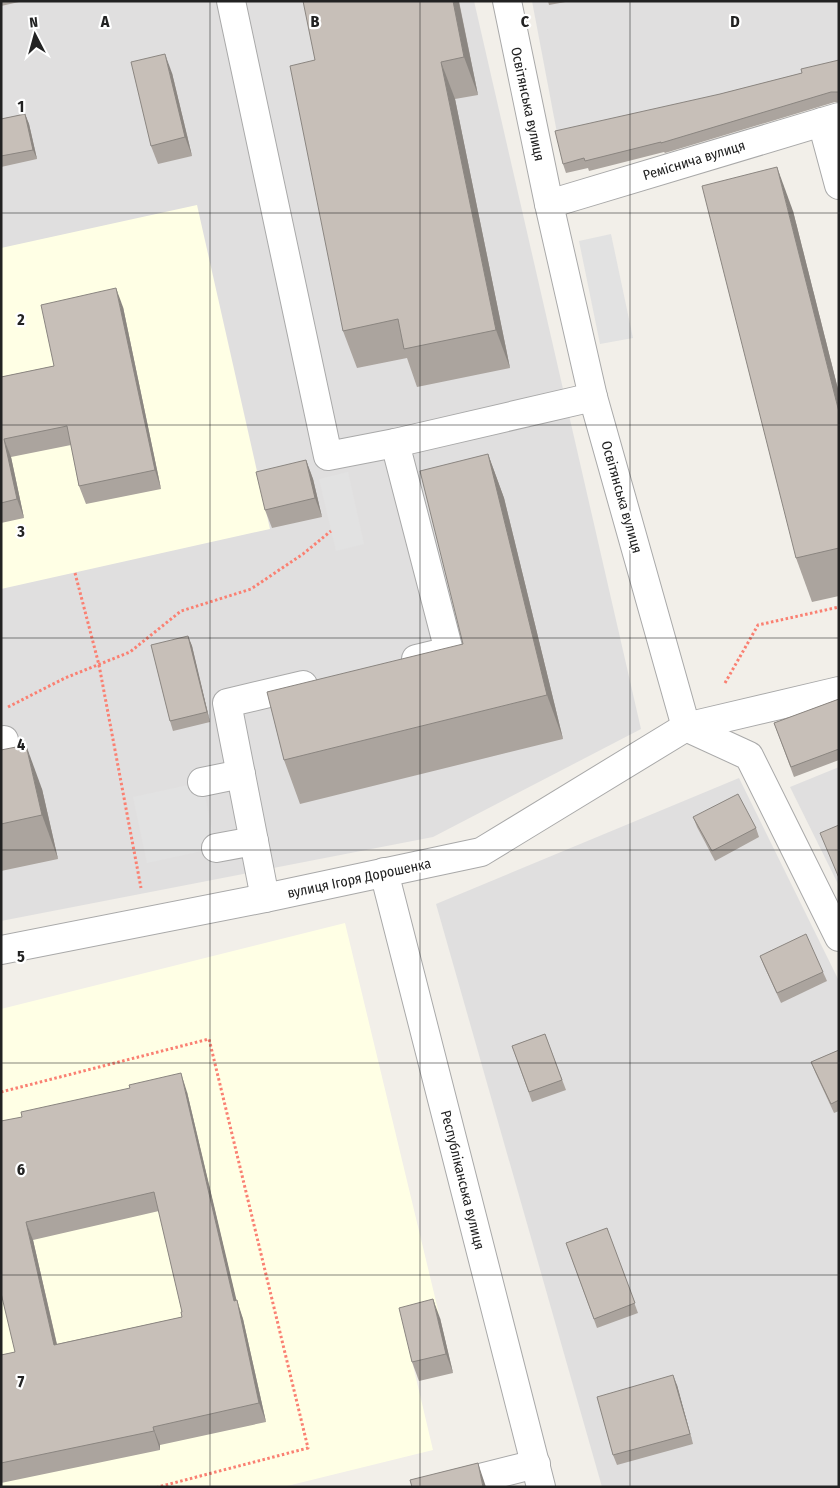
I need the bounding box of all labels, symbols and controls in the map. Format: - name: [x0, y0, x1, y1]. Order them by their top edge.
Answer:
- north arrow: [10, 10, 60, 60]
- text: A: [100, 12, 110, 31]
- text: B: [311, 12, 320, 31]
- text: C: [521, 12, 530, 31]
- text: D: [730, 12, 740, 31]
- text: N: [29, 14, 39, 31]
- street label: Освітянська вулиця: [507, 46, 548, 163]
- text: 1: [18, 97, 24, 116]
- street label: Реміснича вулиця: [641, 137, 747, 184]
- text: 2: [16, 310, 25, 329]
- street label: Освітянська вулиця: [597, 439, 646, 555]
- text: 3: [16, 522, 25, 541]
- text: 4: [17, 735, 25, 754]
- street label: вулиця Ігоря Дорошенка: [286, 855, 433, 902]
- text: 5: [17, 947, 25, 966]
- street label: Республіканська вулиця: [437, 1109, 488, 1252]
- text: 6: [17, 1160, 25, 1179]
- text: 7: [18, 1372, 25, 1391]

